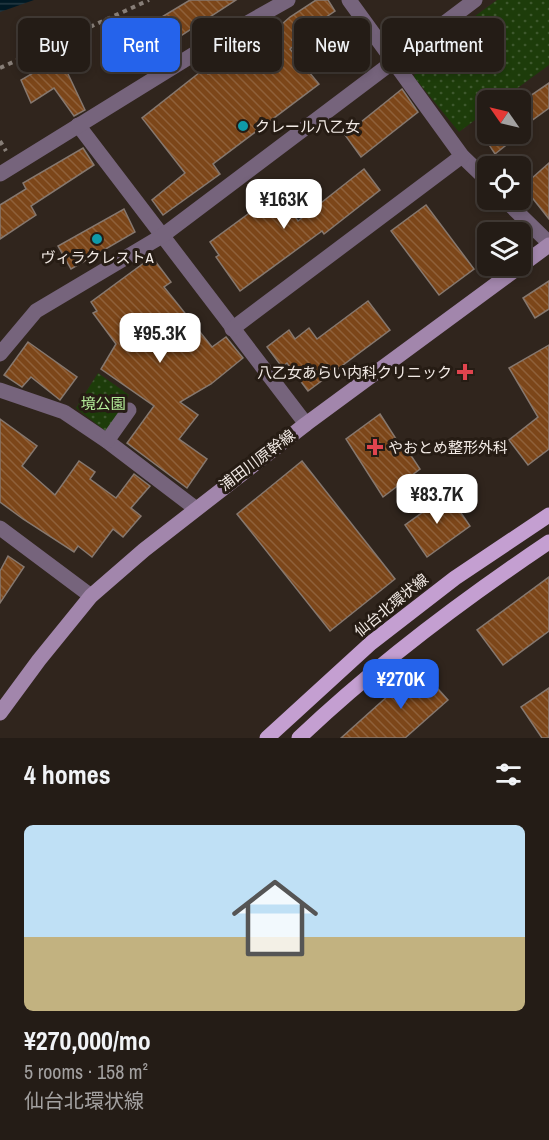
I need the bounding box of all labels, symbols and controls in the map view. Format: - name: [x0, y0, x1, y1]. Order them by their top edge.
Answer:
- chip: Buy: [18, 18, 90, 72]
- chip: Rent: [102, 18, 180, 72]
- chip: Filters: [192, 18, 282, 72]
- chip: New: [294, 18, 370, 72]
- chip: Apartment: [382, 18, 504, 72]
- north arrow: [477, 90, 531, 144]
- map controls: [477, 90, 531, 276]
- place label: クレール八乙女: [255, 116, 360, 137]
- marker: クレール八乙女: [236, 119, 250, 133]
- button: locate: [477, 156, 531, 210]
- pin: ¥163K: [242, 179, 326, 230]
- text: ¥163K: [260, 185, 308, 212]
- button: layers: [477, 222, 531, 276]
- marker: ヴィラクレストA: [90, 232, 104, 246]
- place label: ヴィラクレストA: [40, 247, 154, 268]
- pin: ¥95.3K: [111, 313, 209, 364]
- text: ¥95.3K: [134, 319, 186, 346]
- place label: 八乙女あらい内科クリニック: [257, 362, 452, 383]
- marker: 八乙女あらい内科クリニック: [456, 363, 474, 381]
- park label: 境公園: [80, 393, 126, 414]
- street label: 浦田川原幹線: [215, 425, 299, 495]
- place label: やおとめ整形外科: [388, 437, 508, 458]
- marker: やおとめ整形外科: [366, 438, 384, 456]
- pin: ¥83.7K: [388, 474, 486, 525]
- text: ¥83.7K: [411, 480, 463, 507]
- street label: 仙台北環状線: [349, 569, 433, 641]
- pin: ¥270K: [359, 659, 443, 710]
- text: ¥270K: [377, 665, 425, 692]
- text: 4 homes: [24, 757, 111, 792]
- icon: filters: [492, 758, 525, 791]
- icon: home: [221, 864, 329, 972]
- text: ¥270,000/mo: [24, 1023, 151, 1058]
- text: 5 rooms · 158 m²: [24, 1058, 148, 1085]
- text: 仙台北環状線: [24, 1087, 144, 1114]

